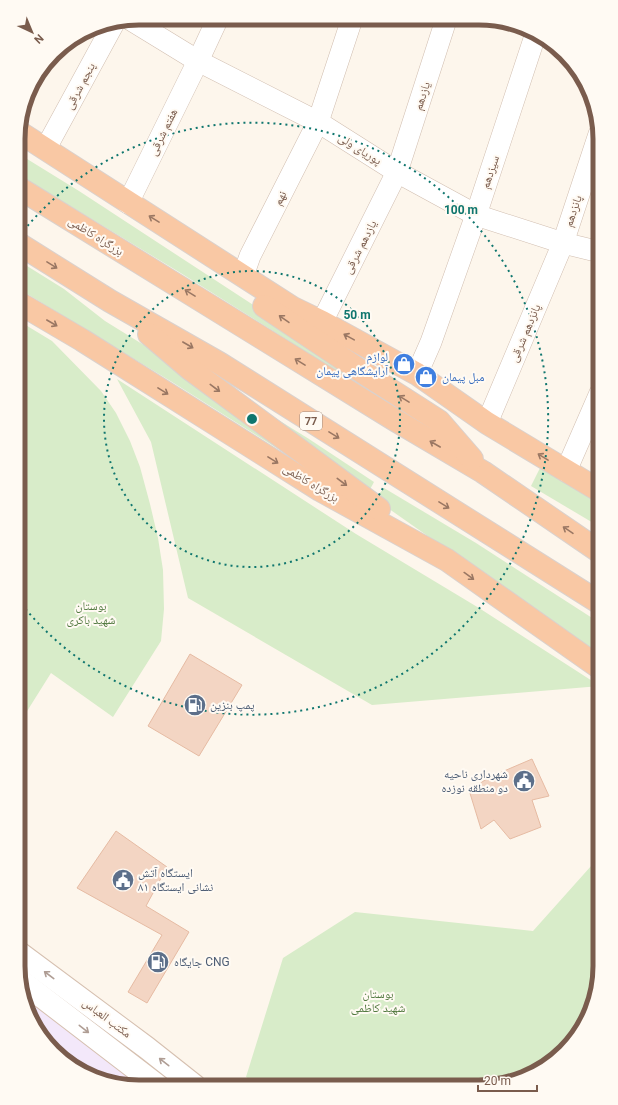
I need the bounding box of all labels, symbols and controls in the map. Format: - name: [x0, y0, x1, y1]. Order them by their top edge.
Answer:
- north arrow: [12, 12, 52, 52]
- text: N: [31, 31, 46, 46]
- street label: پنجم شرقی: [62, 60, 99, 112]
- street label: یازدهم: [411, 80, 434, 112]
- street label: هفتم شرقی: [146, 106, 181, 158]
- street label: پوریای ولی: [336, 130, 385, 168]
- street label: سیزدهم: [478, 153, 503, 191]
- street label: نهم: [271, 188, 290, 208]
- street label: پانزدهم: [561, 193, 586, 229]
- text: 100 m: [444, 203, 478, 217]
- street label: بزرگراه کاظمی: [66, 214, 126, 259]
- one-way arrow: [149, 215, 160, 223]
- street label: یازدهم شرقی: [341, 218, 380, 277]
- one-way arrow: [46, 261, 58, 269]
- one-way arrow: [184, 289, 196, 297]
- street label: پانزدهم شرقی: [506, 301, 545, 365]
- text: 50 m: [343, 308, 371, 322]
- one-way arrow: [279, 315, 290, 323]
- one-way arrow: [46, 319, 58, 327]
- one-way arrow: [343, 332, 355, 340]
- one-way arrow: [182, 342, 194, 350]
- place label: لوازم آرایشگاهی پیمان: [316, 350, 389, 378]
- shop icon: لوازم آرایشگاهی پیمان: [391, 351, 417, 377]
- one-way arrow: [294, 357, 306, 365]
- shop icon: مبل پیمان: [413, 364, 439, 390]
- place label: مبل پیمان: [442, 370, 485, 384]
- one-way arrow: [210, 384, 221, 392]
- one-way arrow: [157, 387, 168, 395]
- one-way arrow: [398, 394, 410, 402]
- centre of rings: [245, 412, 259, 426]
- road number: 77: [300, 412, 322, 430]
- one-way arrow: [328, 432, 340, 440]
- one-way arrow: [429, 439, 441, 447]
- one-way arrow: [537, 453, 548, 461]
- one-way arrow: [267, 457, 279, 465]
- street label: بزرگراه کاظمی: [280, 461, 341, 505]
- one-way arrow: [337, 478, 348, 486]
- one-way arrow: [439, 500, 450, 509]
- one-way arrow: [562, 526, 573, 534]
- one-way arrow: [464, 572, 475, 580]
- park label: بوستان شهید باکری: [66, 599, 116, 627]
- fuel station icon: پمپ بنزین: [182, 692, 208, 718]
- place label: پمپ بنزین: [210, 698, 255, 712]
- place label: شهرداری ناحیه دو منطقه نوزده: [441, 767, 508, 795]
- public building icon: شهرداری ناحیه دو منطقه نوزده: [511, 768, 537, 794]
- place label: ایستگاه آتش نشانی ایستگاه ۸۱: [138, 866, 213, 894]
- public building icon: ایستگاه آتش نشانی ایستگاه ۸۱: [110, 867, 136, 893]
- fuel station icon: جایگاه CNG: [145, 949, 171, 975]
- place label: جایگاه CNG: [174, 955, 230, 969]
- one-way arrow: [44, 971, 55, 980]
- park label: بوستان شهید کاظمی: [351, 987, 405, 1015]
- street label: مکتب العباس: [80, 995, 134, 1041]
- one-way arrow: [79, 1025, 90, 1034]
- one-way arrow: [159, 1058, 170, 1066]
- scale bar: [478, 1067, 537, 1093]
- text: 20 m: [484, 1074, 511, 1088]

